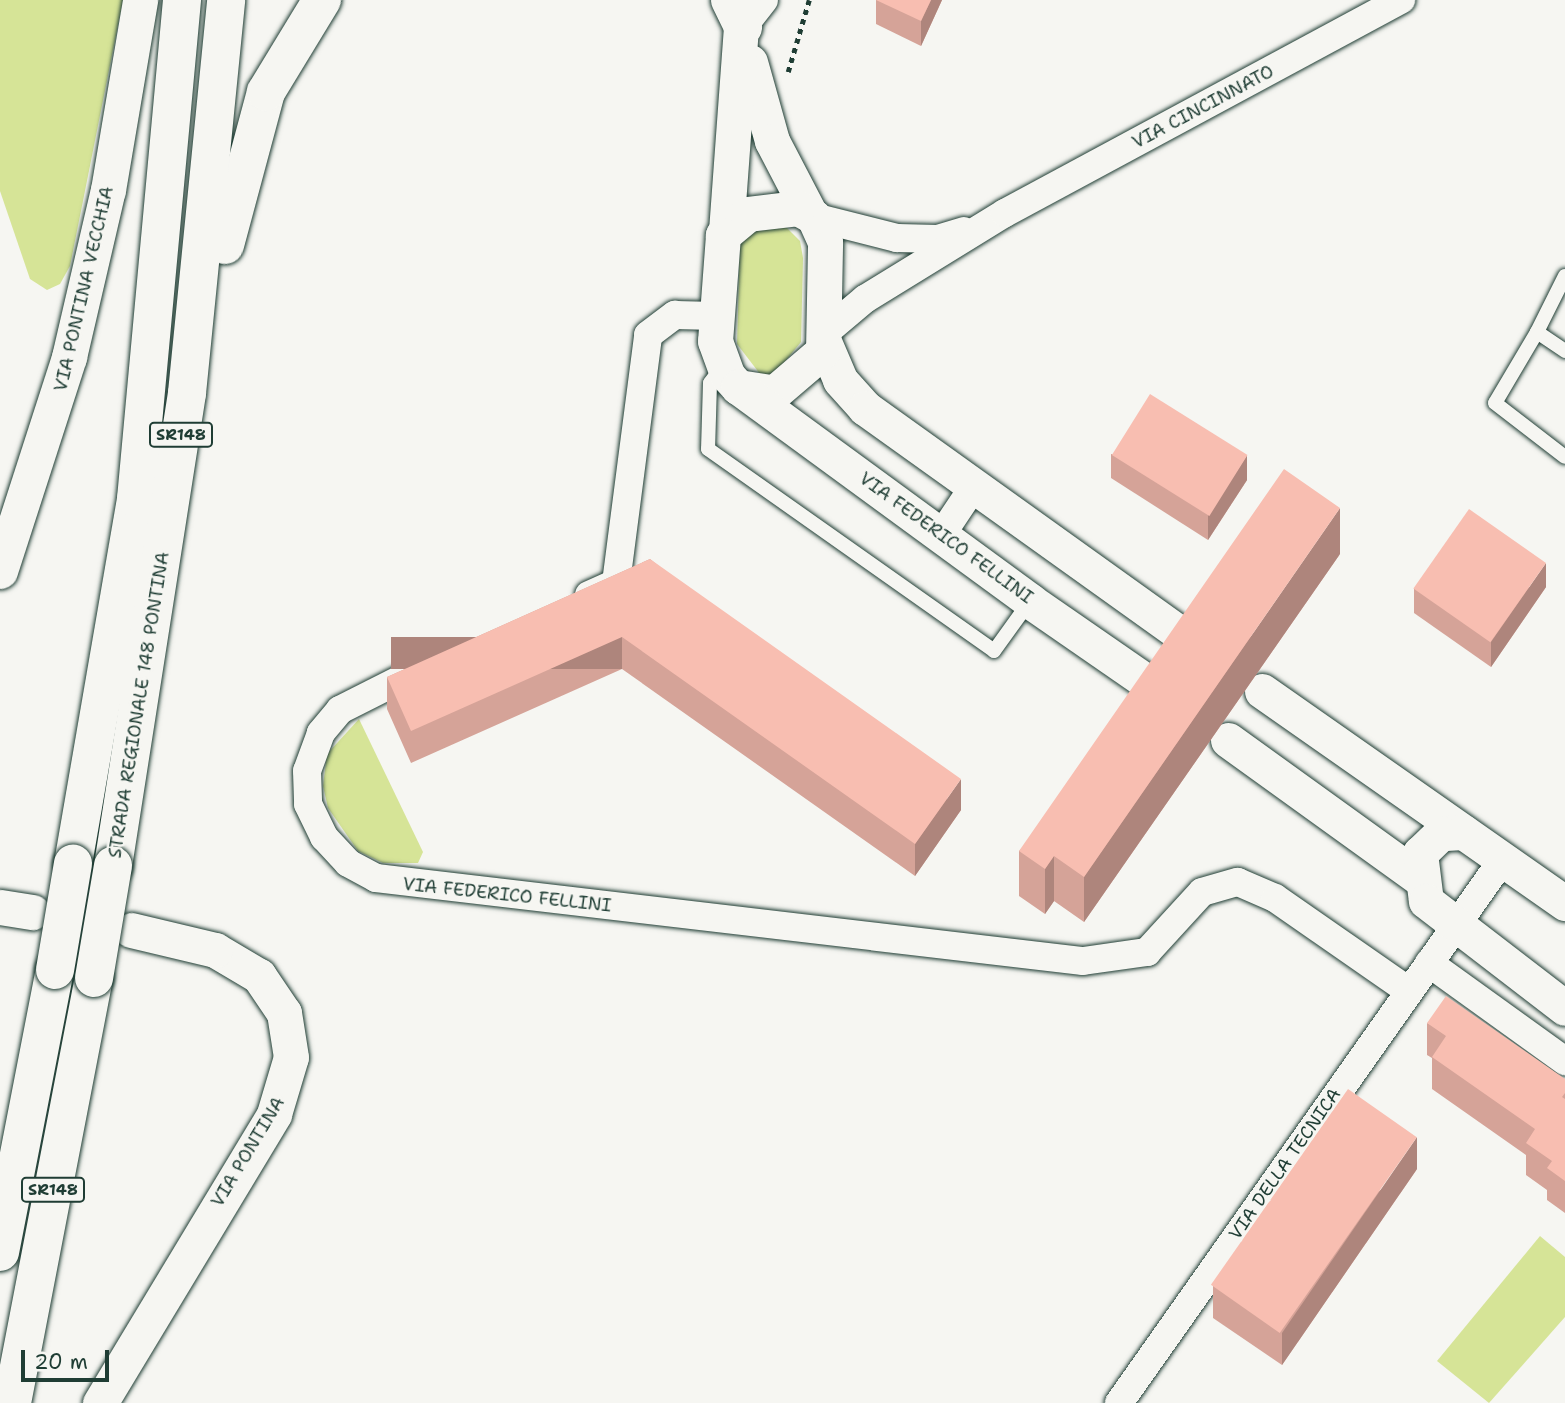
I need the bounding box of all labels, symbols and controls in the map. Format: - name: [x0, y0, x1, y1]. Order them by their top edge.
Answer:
- street label: VIA CINCINNATO: [1129, 61, 1277, 153]
- street label: VIA PONTINA VECCHIA: [50, 184, 118, 394]
- road number: SR148: [148, 422, 214, 448]
- street label: VIA FEDERICO FELLINI: [855, 468, 1037, 608]
- street label: STRADA REGIONALE 148 PONTINA: [104, 550, 174, 860]
- street label: VIA FEDERICO FELLINI: [402, 873, 612, 917]
- street label: VIA DELLA TECNICA: [1224, 1084, 1346, 1244]
- street label: VIA PONTINA: [207, 1093, 289, 1211]
- road number: SR148: [20, 1178, 86, 1202]
- scale bar: [24, 1336, 112, 1380]
- text: 20 m: [34, 1348, 88, 1376]

